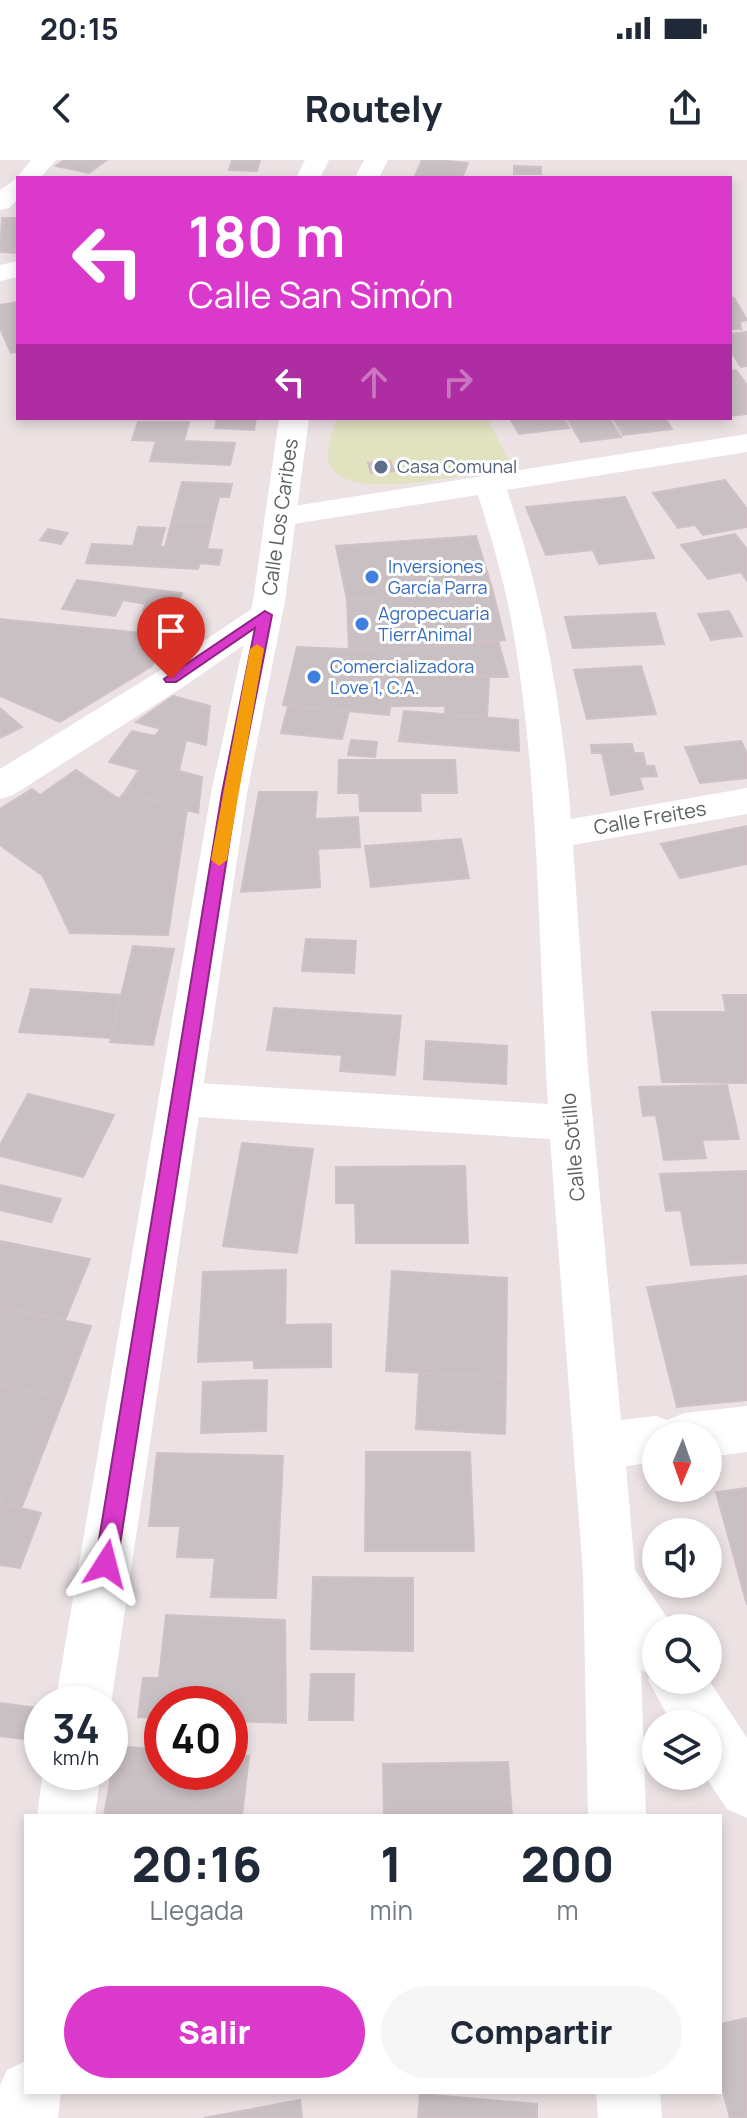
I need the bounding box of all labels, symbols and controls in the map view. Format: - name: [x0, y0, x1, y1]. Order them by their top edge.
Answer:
- text: 20:15: [40, 8, 119, 49]
- text: Routely: [305, 84, 442, 133]
- icon: back: [40, 86, 84, 130]
- icon: share: [663, 86, 707, 130]
- text: 180 m: [188, 197, 345, 274]
- icon: left: [56, 208, 160, 312]
- text: Calle San Simón: [188, 270, 453, 319]
- icon: left: [268, 360, 312, 404]
- icon: ahead: [352, 360, 396, 404]
- icon: right: [436, 360, 480, 404]
- street label: Calle Los Caribes: [255, 437, 304, 597]
- place label: Casa Comunal: [397, 454, 517, 478]
- marker: Casa Comunal: [372, 458, 390, 476]
- place label: Inversiones García Parra: [388, 554, 488, 599]
- marker: Inversiones García Parra: [363, 568, 381, 586]
- pin: [137, 597, 205, 679]
- place label: Agropecuaria TierrAnimal: [378, 601, 490, 646]
- icon: arrive: [149, 609, 193, 653]
- marker: Agropecuaria TierrAnimal: [353, 615, 371, 633]
- place label: Comercializadora Love 1, C.A.: [330, 654, 474, 699]
- marker: Comercializadora Love 1, C.A.: [305, 668, 323, 686]
- street label: Calle Freites: [592, 794, 708, 841]
- street label: Calle Sotillo: [554, 1092, 591, 1202]
- north arrow: [642, 1422, 722, 1502]
- map controls: [642, 1422, 722, 1790]
- button: sound: [642, 1518, 722, 1598]
- position arrow: [64, 1522, 148, 1606]
- button: search: [642, 1614, 722, 1694]
- speed limit sign: 40: [144, 1686, 248, 1790]
- text: 34: [52, 1700, 100, 1755]
- button: layers: [642, 1710, 722, 1790]
- text: km/h: [53, 1744, 99, 1771]
- text: 20:16: [132, 1831, 262, 1896]
- text: 1: [380, 1831, 402, 1896]
- text: 200: [521, 1831, 614, 1896]
- text: Llegada: [150, 1892, 244, 1928]
- text: min: [369, 1892, 413, 1928]
- text: m: [556, 1892, 579, 1928]
- button: Salir: [64, 1986, 365, 2078]
- button: Compartir: [381, 1986, 682, 2078]

